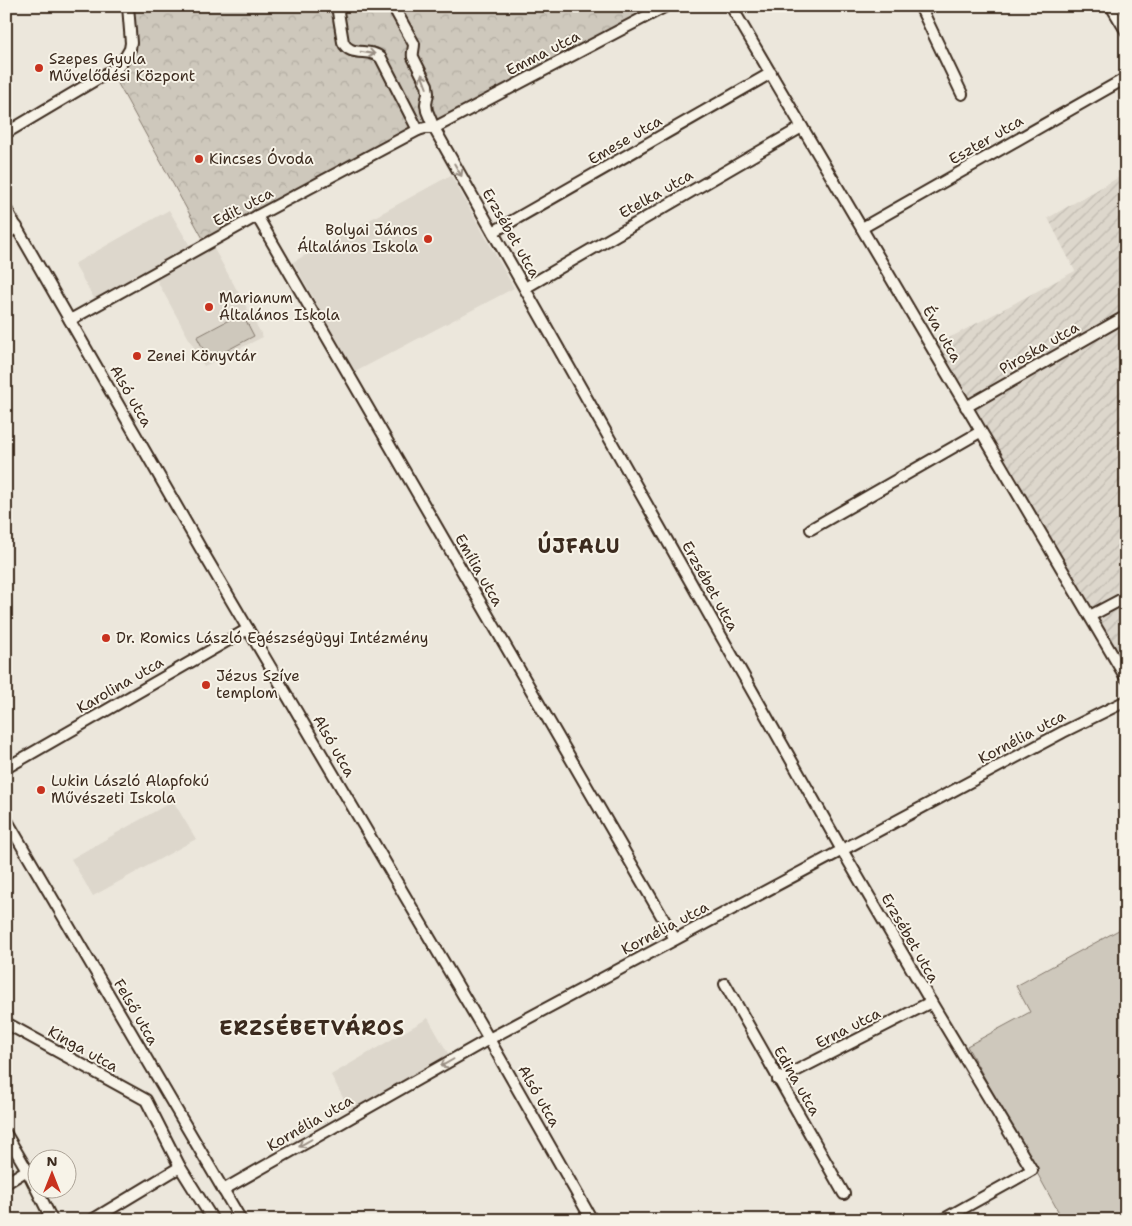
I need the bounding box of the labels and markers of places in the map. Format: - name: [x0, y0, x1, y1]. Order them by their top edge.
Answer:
- place label: Szepes Gyula Művelődési Központ: [49, 49, 195, 86]
- marker: Szepes Gyula Művelődési Központ: [33, 62, 45, 74]
- place label: Kincses Óvoda: [209, 148, 314, 169]
- marker: Kincses Óvoda: [193, 153, 205, 165]
- place label: Bolyai János Általános Iskola: [297, 220, 419, 257]
- marker: Bolyai János Általános Iskola: [422, 233, 434, 245]
- place label: Marianum Általános Iskola: [219, 288, 341, 325]
- marker: Marianum Általános Iskola: [203, 301, 215, 313]
- place label: Zenei Könyvtár: [147, 346, 257, 366]
- marker: Zenei Könyvtár: [131, 350, 143, 362]
- place label: Dr. Romics László Egészségügyi Intézmény: [116, 628, 428, 648]
- marker: Dr. Romics László Egészségügyi Intézmény: [100, 632, 112, 644]
- place label: Jézus Szíve templom: [216, 666, 300, 703]
- marker: Jézus Szíve templom: [200, 679, 212, 691]
- place label: Lukin László Alapfokú Művészeti Iskola: [51, 771, 209, 808]
- marker: Lukin László Alapfokú Művészeti Iskola: [35, 784, 47, 796]

